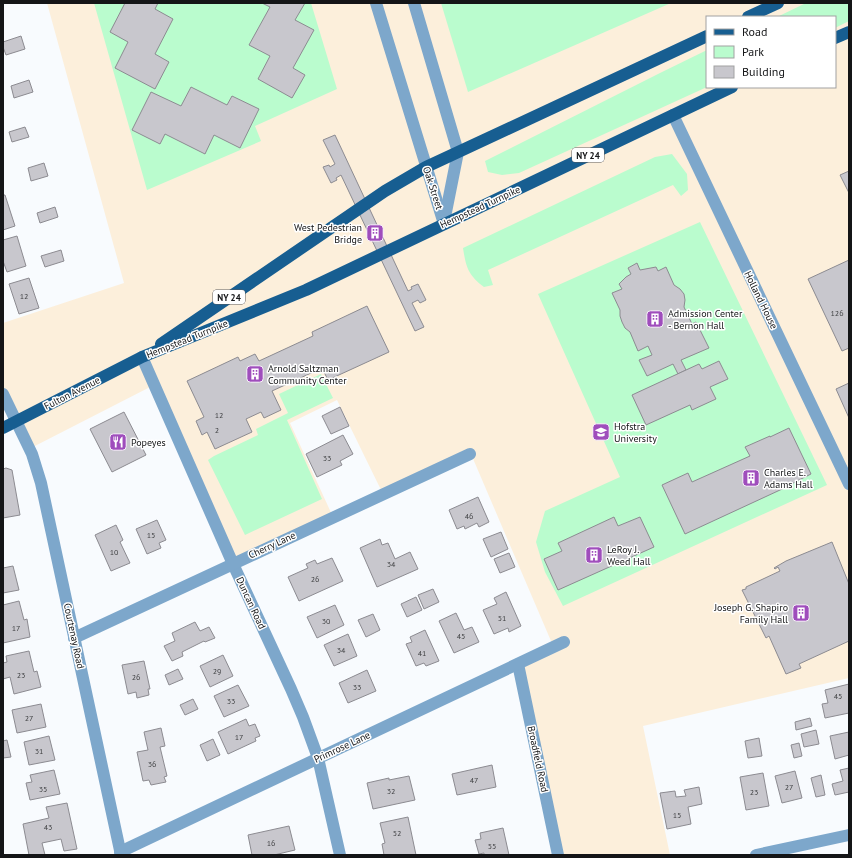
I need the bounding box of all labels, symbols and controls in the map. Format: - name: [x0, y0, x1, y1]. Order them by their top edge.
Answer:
- legend: [706, 16, 836, 88]
- text: Road: [742, 24, 767, 39]
- text: Park: [742, 44, 764, 59]
- text: Building: [742, 64, 785, 79]
- road number: NY 24: [572, 148, 604, 162]
- street label: Oak Street: [420, 165, 446, 212]
- street label: Hempstead Turnpike: [438, 183, 522, 231]
- place label: West Pedestrian Bridge: [294, 221, 362, 246]
- building icon: West Pedestrian Bridge: [365, 223, 385, 243]
- street label: Holland House: [741, 269, 781, 331]
- road number: NY 24: [213, 290, 245, 304]
- house number: 12: [20, 291, 28, 301]
- place label: Admission Center - Bernon Hall: [668, 307, 743, 332]
- house number: 126: [830, 308, 844, 318]
- building icon: Admission Center - Bernon Hall: [645, 309, 665, 329]
- street label: Hempstead Turnpike: [144, 317, 230, 361]
- place label: Arnold Saltzman Community Center: [268, 362, 347, 387]
- building icon: Arnold Saltzman Community Center: [245, 364, 265, 384]
- street label: Fulton Avenue: [42, 373, 102, 413]
- house number: 12: [215, 410, 223, 420]
- place label: Hofstra University: [614, 420, 657, 445]
- school or university icon: Hofstra University: [591, 422, 611, 442]
- house number: 2: [215, 425, 219, 435]
- restaurant icon: Popeyes: [108, 432, 128, 452]
- place label: Popeyes: [131, 436, 166, 449]
- house number: 33: [323, 453, 331, 463]
- place label: Charles E. Adams Hall: [764, 466, 813, 491]
- building icon: Charles E. Adams Hall: [741, 468, 761, 488]
- house number: 46: [465, 511, 473, 521]
- street label: Cherry Lane: [246, 528, 298, 562]
- house number: 15: [147, 530, 155, 540]
- place label: LeRoy J. Weed Hall: [607, 543, 651, 568]
- building icon: LeRoy J. Weed Hall: [584, 545, 604, 565]
- house number: 10: [110, 547, 119, 557]
- house number: 34: [387, 559, 396, 569]
- house number: 26: [311, 574, 319, 584]
- street label: Duncan Road: [233, 575, 269, 631]
- place label: Joseph G. Shapiro Family Hall: [713, 601, 788, 626]
- street label: Courtenay Road: [61, 602, 87, 670]
- building icon: Joseph G. Shapiro Family Hall: [791, 603, 811, 623]
- house number: 51: [498, 613, 506, 623]
- house number: 30: [322, 616, 331, 626]
- house number: 17: [12, 623, 20, 633]
- house number: 45: [457, 631, 465, 641]
- house number: 34: [337, 645, 346, 655]
- house number: 41: [418, 648, 426, 658]
- house number: 29: [213, 666, 221, 676]
- house number: 23: [17, 670, 25, 680]
- house number: 26: [132, 672, 140, 682]
- house number: 33: [353, 682, 361, 692]
- house number: 45: [834, 691, 842, 701]
- house number: 33: [227, 696, 235, 706]
- house number: 27: [25, 713, 33, 723]
- street label: Broadfield Road: [525, 725, 551, 793]
- street label: Primrose Lane: [312, 728, 372, 766]
- house number: 17: [235, 732, 243, 742]
- house number: 31: [35, 746, 43, 756]
- house number: 36: [148, 759, 156, 769]
- house number: 47: [470, 775, 478, 785]
- house number: 27: [785, 782, 793, 792]
- house number: 35: [39, 784, 47, 794]
- house number: 32: [387, 786, 395, 796]
- house number: 23: [750, 787, 758, 797]
- house number: 15: [673, 810, 681, 820]
- house number: 43: [44, 822, 52, 832]
- house number: 52: [393, 828, 401, 838]
- house number: 16: [267, 838, 275, 848]
- house number: 55: [488, 841, 496, 851]

